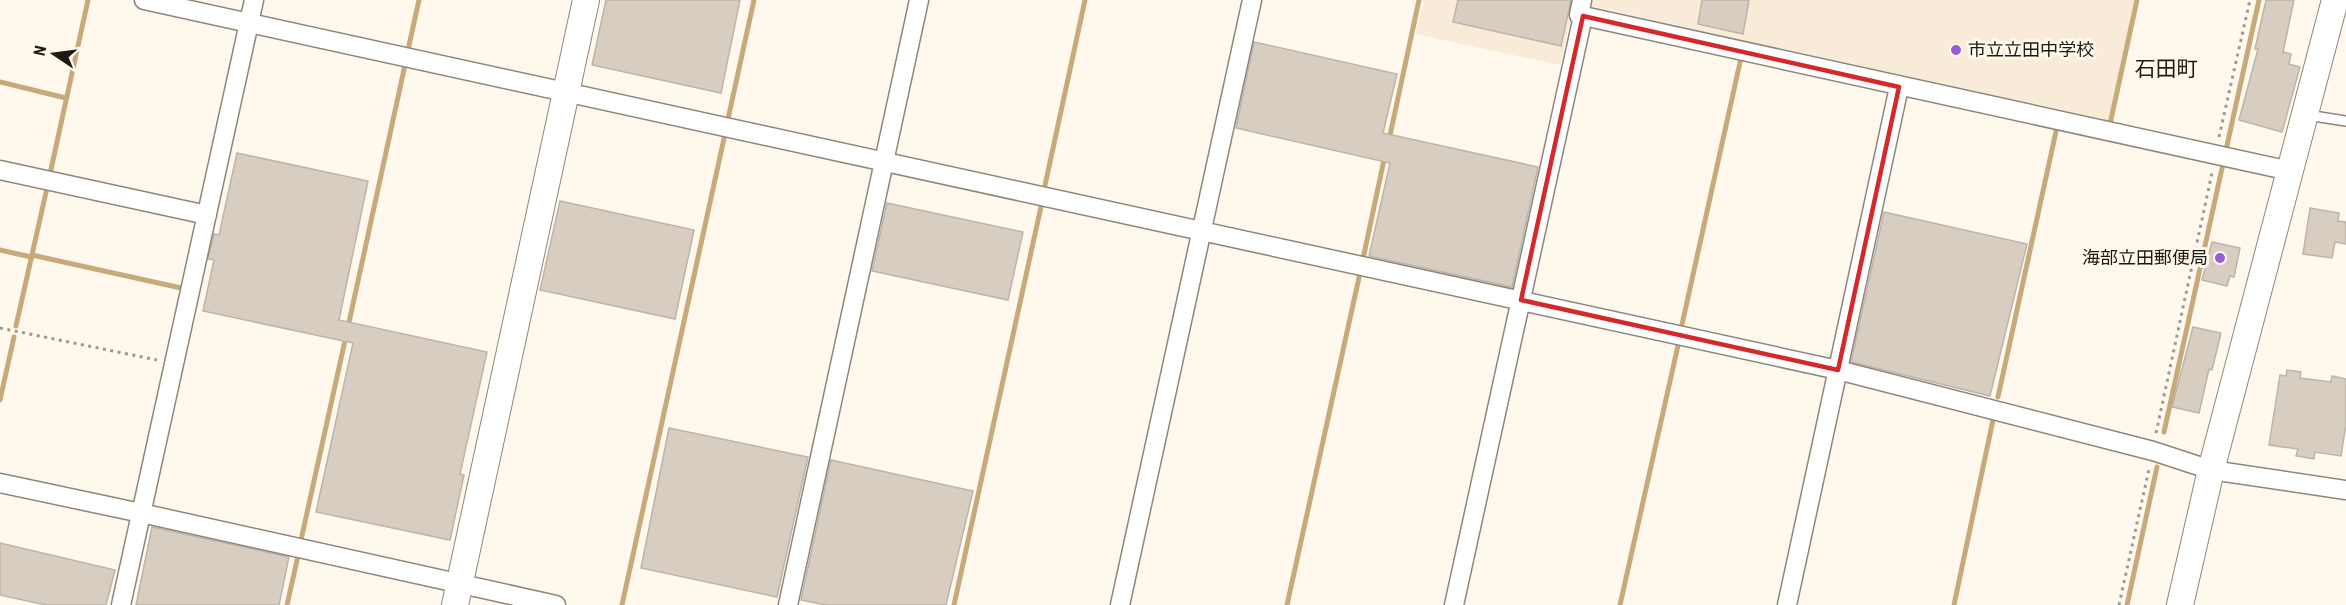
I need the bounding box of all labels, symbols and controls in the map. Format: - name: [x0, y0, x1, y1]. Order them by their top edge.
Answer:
- north arrow: [24, 24, 84, 84]
- place label: 市立立田中学校: [1968, 39, 2094, 60]
- marker: 市立立田中学校: [1949, 43, 1963, 57]
- text: N: [30, 44, 50, 58]
- district label: 石田町: [2135, 57, 2198, 81]
- place label: 海部立田郵便局: [2082, 247, 2208, 268]
- marker: 海部立田郵便局: [2213, 251, 2227, 265]

